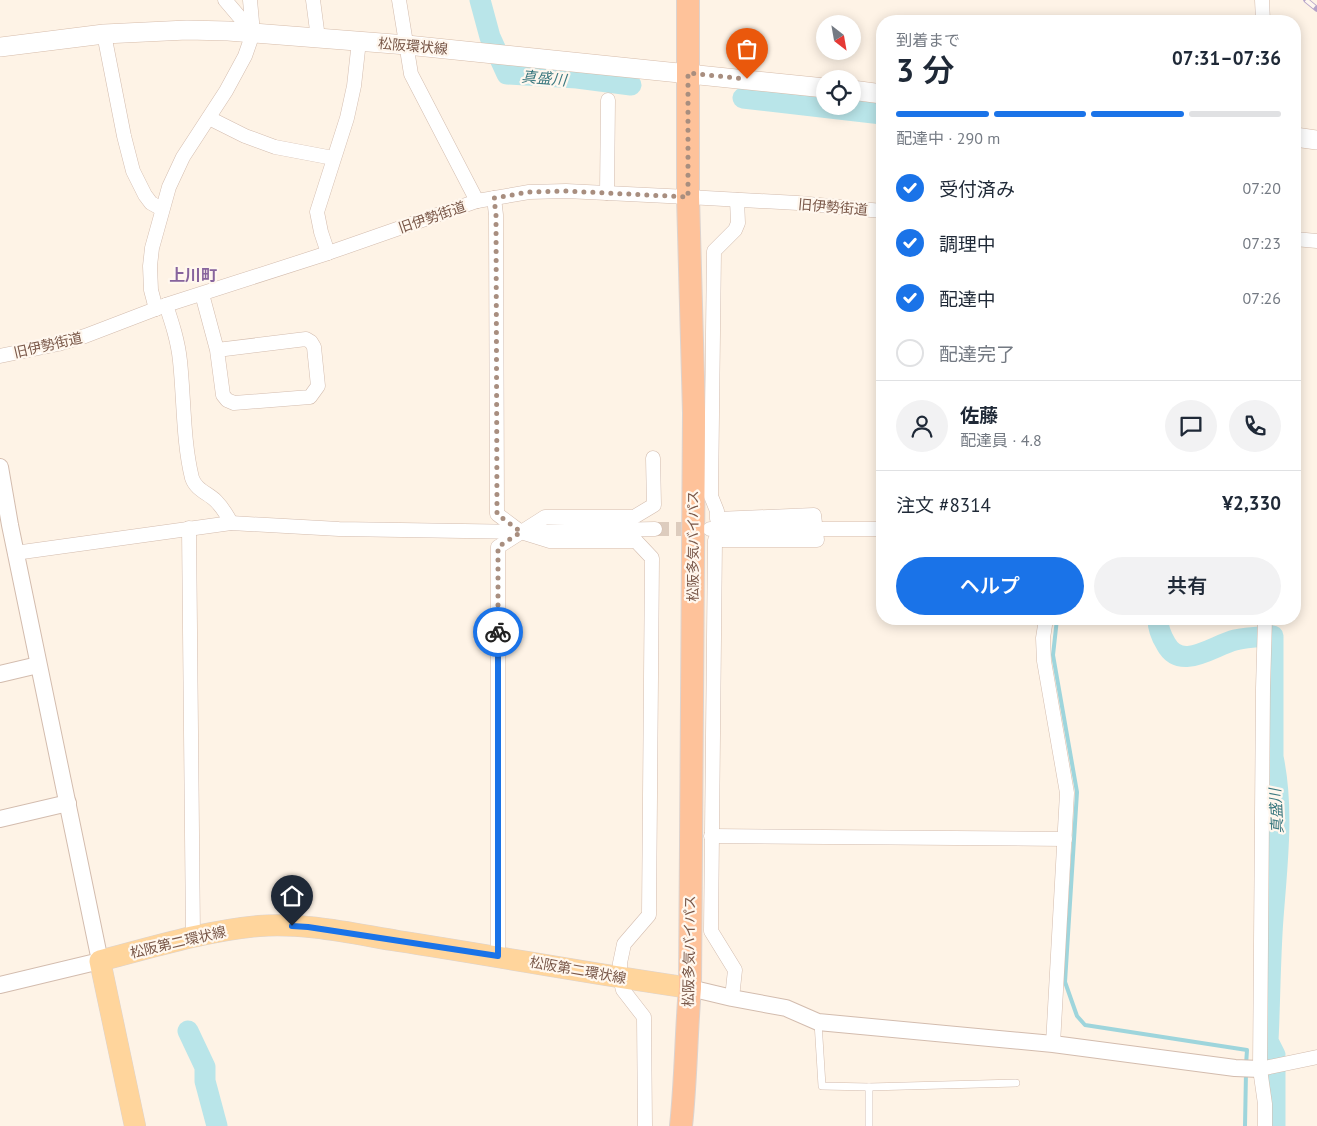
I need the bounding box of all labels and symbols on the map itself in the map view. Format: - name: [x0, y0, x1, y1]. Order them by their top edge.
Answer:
- north arrow: [816, 15, 861, 60]
- pin: [726, 28, 768, 79]
- street label: 松阪環状線: [377, 34, 449, 58]
- water label: 真盛川: [521, 67, 569, 90]
- street label: 旧伊勢街道: [797, 195, 869, 219]
- street label: 旧伊勢街道: [396, 197, 468, 237]
- district label: 上川町: [169, 265, 217, 285]
- street label: 旧伊勢街道: [12, 328, 84, 362]
- street label: 松阪多気バイパス: [684, 490, 702, 602]
- courier: [473, 607, 523, 657]
- water label: 真盛川: [1265, 786, 1287, 834]
- pin: [271, 875, 313, 926]
- street label: 松阪多気バイパス: [679, 895, 699, 1007]
- street label: 松阪第二環状線: [128, 922, 228, 962]
- street label: 松阪第二環状線: [528, 953, 628, 987]

